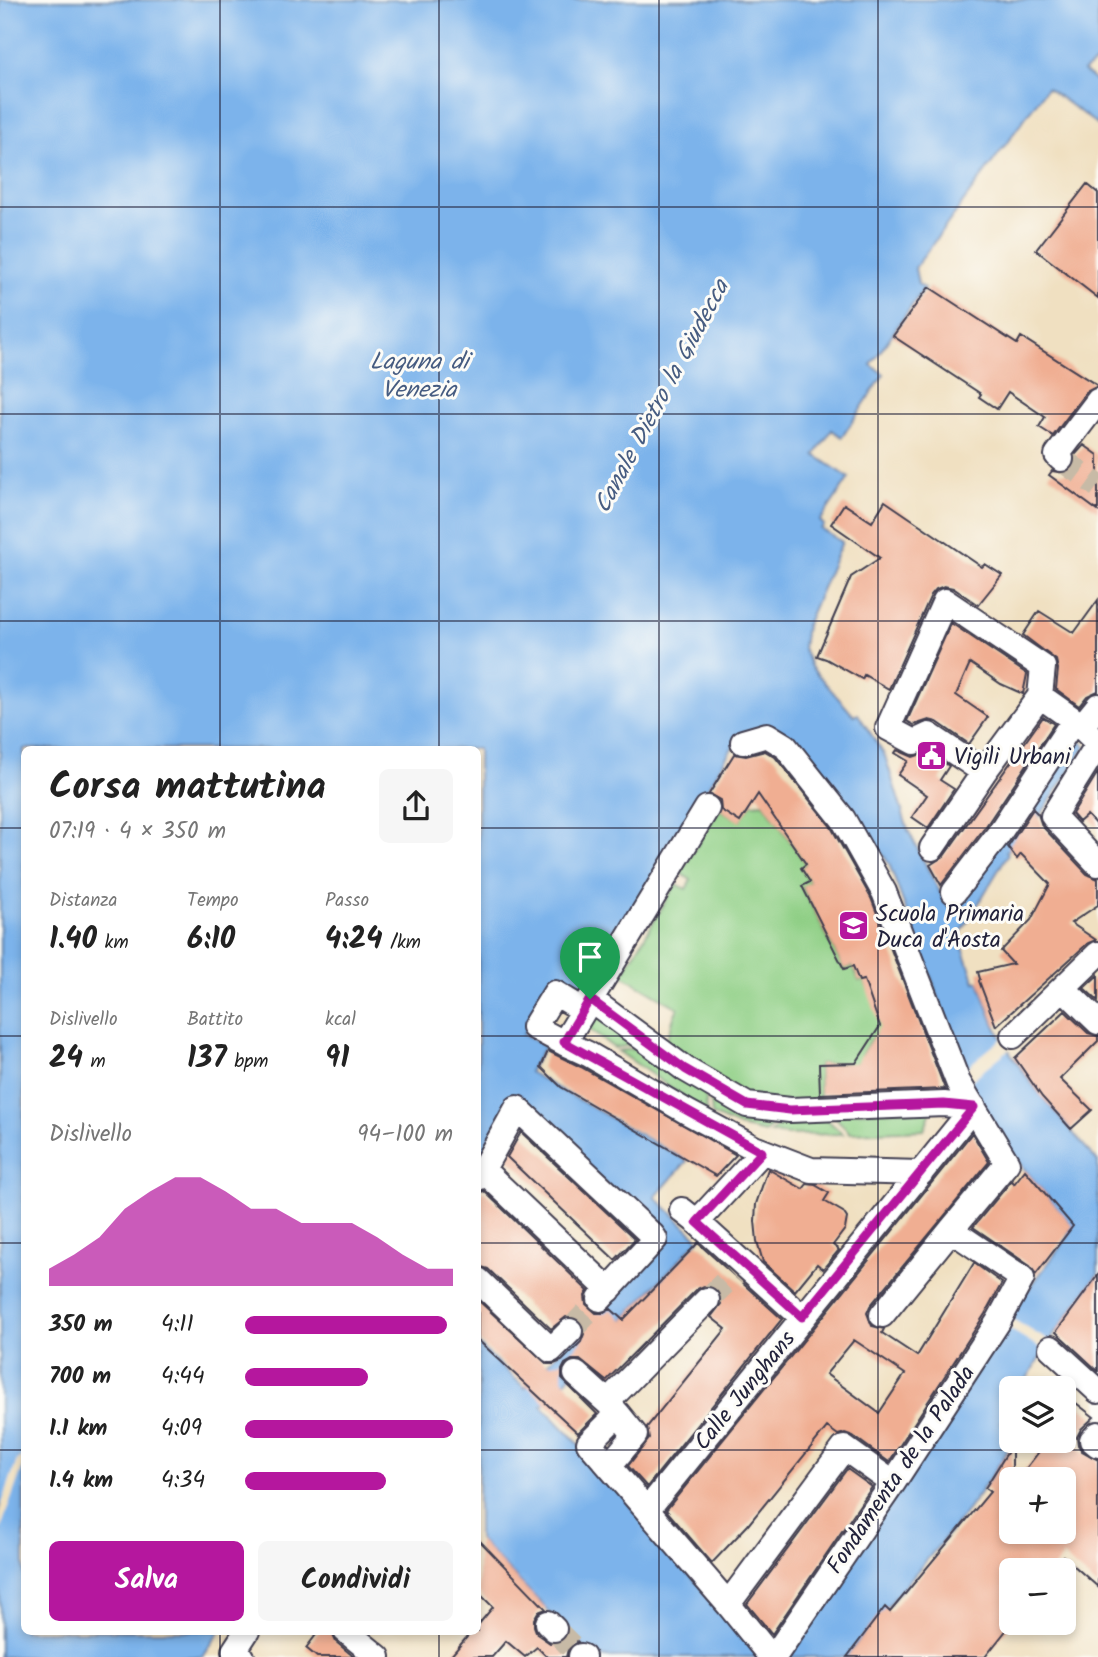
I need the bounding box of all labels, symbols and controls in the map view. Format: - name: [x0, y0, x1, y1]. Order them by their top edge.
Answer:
- water label: Canale Dietro la Giudecca: [584, 271, 741, 521]
- water label: Laguna di Venezia: [370, 343, 474, 410]
- public building icon: Vigili Urbani: [914, 739, 948, 773]
- place label: Vigili Urbani: [954, 740, 1072, 776]
- text: Corsa mattutina: [49, 758, 326, 818]
- button: share: [379, 769, 453, 843]
- text: 07:19 · 4 × 350 m: [49, 814, 226, 850]
- text: Distanza: [49, 886, 118, 916]
- text: Tempo: [187, 886, 239, 916]
- text: Passo: [325, 886, 369, 916]
- place label: Scuola Primaria Duca d'Aosta: [876, 897, 1024, 959]
- school or university icon: Scuola Primaria Duca d'Aosta: [836, 909, 870, 943]
- text: 1.40: [49, 916, 97, 964]
- text: 6:10: [187, 916, 235, 964]
- text: 4:24: [325, 916, 383, 964]
- pin: [560, 927, 620, 999]
- text: km: [97, 928, 129, 958]
- text: /km: [383, 928, 421, 958]
- icon: arrive: [571, 938, 609, 976]
- text: Dislivello: [49, 1005, 118, 1035]
- text: Battito: [187, 1005, 243, 1035]
- text: kcal: [325, 1005, 356, 1035]
- text: 24: [49, 1035, 83, 1083]
- text: 137: [187, 1035, 227, 1083]
- text: 91: [325, 1035, 349, 1083]
- text: m: [83, 1047, 106, 1077]
- text: bpm: [227, 1047, 268, 1077]
- text: Dislivello: [49, 1117, 132, 1153]
- text: 94–100 m: [357, 1117, 453, 1153]
- text: 350 m: [49, 1307, 113, 1343]
- text: 4:11: [161, 1307, 194, 1343]
- street label: Calle Junghans: [686, 1323, 805, 1459]
- street label: Fondamenta de la Palada: [818, 1358, 985, 1582]
- text: 700 m: [49, 1359, 111, 1395]
- text: 4:44: [161, 1359, 205, 1395]
- map controls: [999, 1376, 1076, 1635]
- button: layers: [999, 1376, 1076, 1453]
- text: 1.1 km: [49, 1411, 107, 1447]
- text: 4:09: [161, 1411, 202, 1447]
- text: 1.4 km: [49, 1463, 113, 1499]
- text: 4:34: [161, 1463, 205, 1499]
- button: +: [999, 1467, 1076, 1544]
- button: Salva: [49, 1541, 244, 1621]
- button: Condividi: [258, 1541, 453, 1621]
- button: −: [999, 1558, 1076, 1635]

